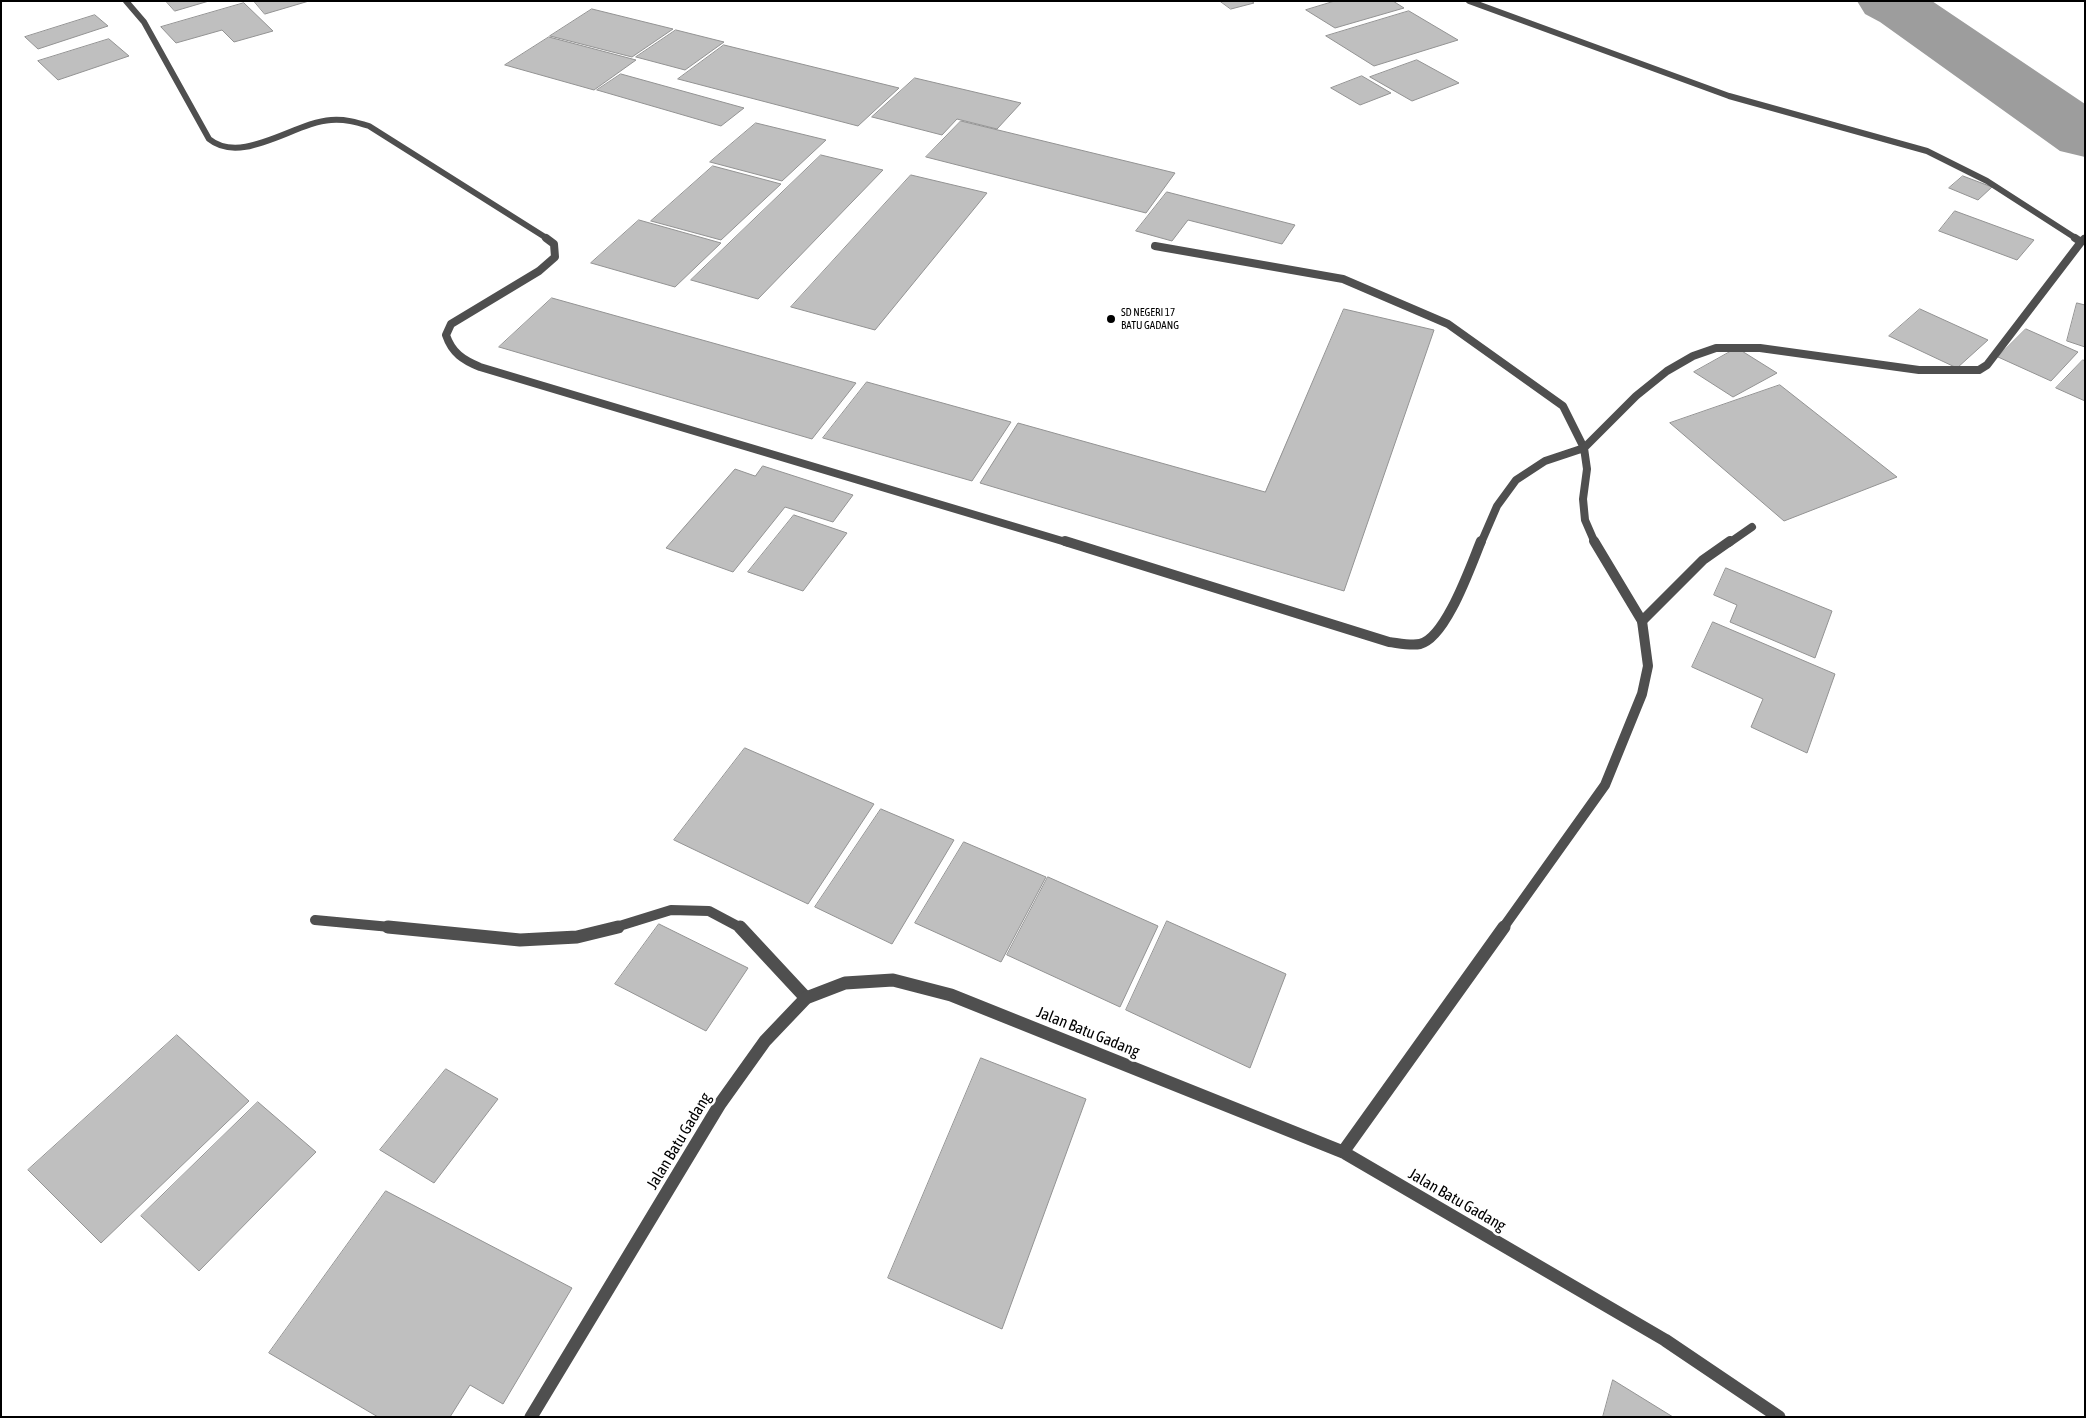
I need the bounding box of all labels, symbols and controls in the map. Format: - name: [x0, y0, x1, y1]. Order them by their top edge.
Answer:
- place label: SD NEGERI 17 BATU GADANG: [1121, 306, 1179, 332]
- marker: SD NEGERI 17 BATU GADANG: [1105, 313, 1117, 325]
- street label: Jalan Batu Gadang: [1034, 1003, 1142, 1061]
- street label: Jalan Batu Gadang: [643, 1089, 715, 1193]
- street label: Jalan Batu Gadang: [1405, 1164, 1509, 1236]

